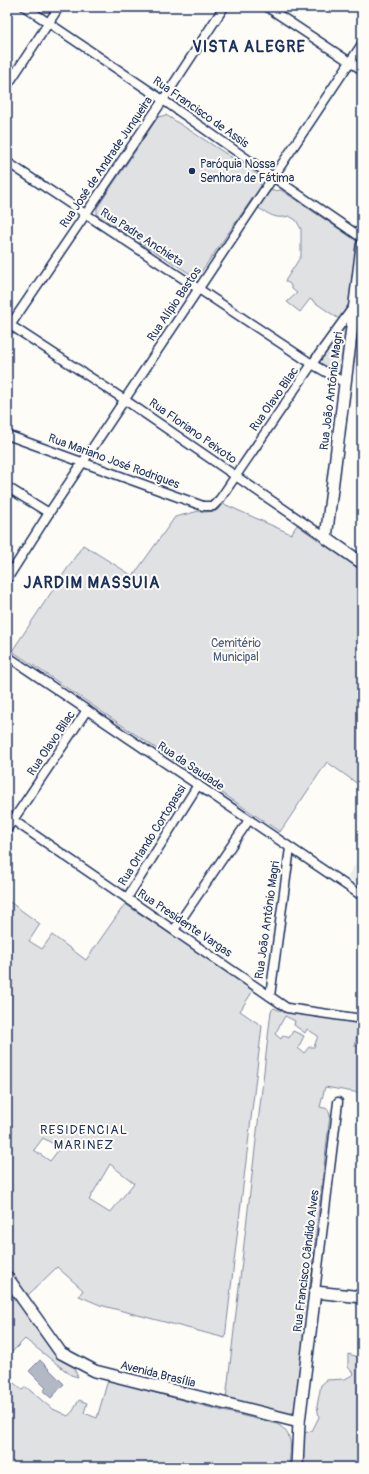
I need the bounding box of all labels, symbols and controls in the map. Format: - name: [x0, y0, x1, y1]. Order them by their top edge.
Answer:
- district label: VISTA ALEGRE: [192, 37, 306, 57]
- street label: Rua Francisco de Assis: [150, 74, 252, 152]
- street label: Rua José de Andrade Junqueira: [57, 93, 156, 231]
- place label: Paróquia Nossa Senhora de Fátima: [200, 157, 295, 186]
- marker: Paróquia Nossa Senhora de Fátima: [187, 166, 197, 176]
- street label: Rua Padre Anchieta: [97, 205, 187, 270]
- street label: Rua Alípio Bastos: [144, 264, 205, 344]
- street label: Rua João Antônio Magri: [317, 331, 346, 451]
- street label: Rua Olavo Bilac: [247, 364, 302, 434]
- street label: Rua Floriano Peixoto: [146, 395, 240, 468]
- street label: Rua Mariano José Rodrigues: [46, 431, 182, 492]
- district label: JARDIM MASSUIA: [24, 573, 160, 593]
- park label: Cemitério Municipal: [211, 636, 262, 665]
- street label: Rua Olavo Bilac: [24, 708, 79, 779]
- street label: Rua da Saudade: [155, 739, 227, 794]
- street label: Rua Orlando Cortopassi: [115, 782, 190, 889]
- street label: Rua João Antônio Magri: [252, 860, 283, 980]
- street label: Rua Presidente Vargas: [135, 886, 235, 961]
- district label: RESIDENCIAL MARINEZ: [40, 1122, 128, 1153]
- street label: Rua Francisco Cândido Alves: [290, 1188, 323, 1333]
- street label: Avenida Brasília: [119, 1358, 197, 1391]

